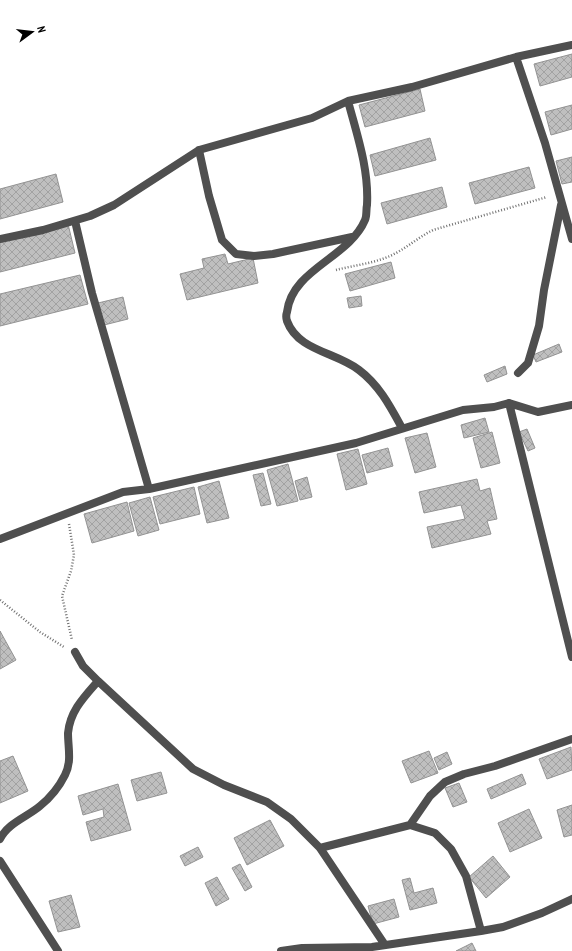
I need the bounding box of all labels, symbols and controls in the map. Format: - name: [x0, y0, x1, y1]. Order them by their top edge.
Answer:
- north arrow: [12, 12, 52, 52]
- text: N: [34, 25, 49, 34]

